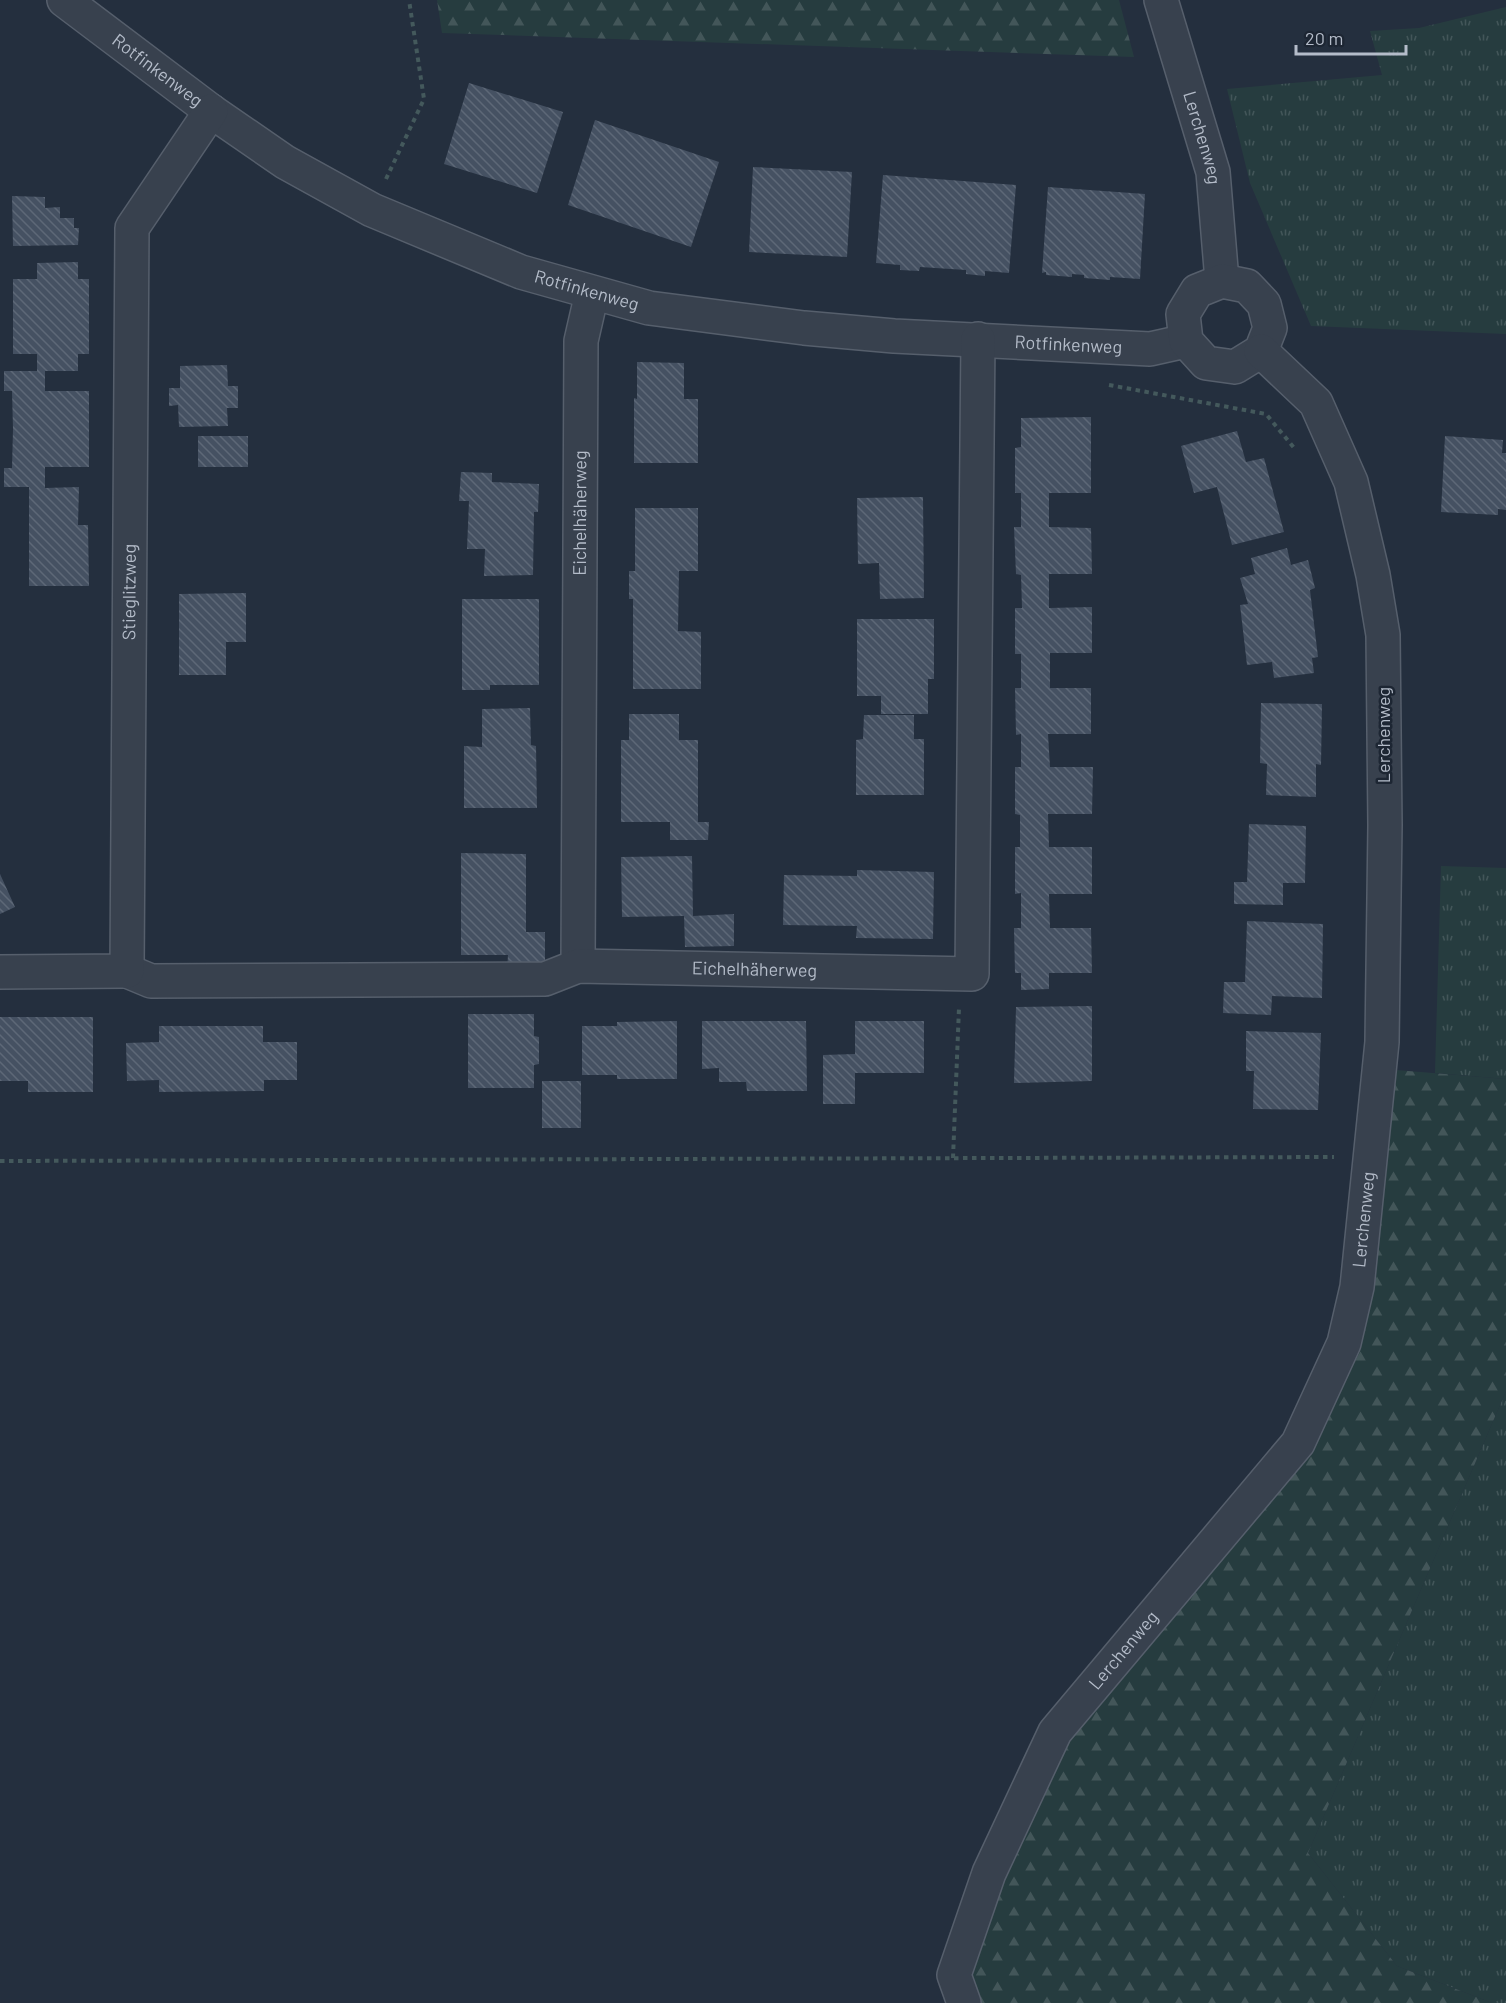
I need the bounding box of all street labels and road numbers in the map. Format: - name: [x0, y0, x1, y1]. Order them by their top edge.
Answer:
- street label: Rotfinkenweg: [108, 28, 208, 111]
- street label: Lerchenweg: [1179, 88, 1226, 185]
- street label: Rotfinkenweg: [532, 264, 642, 315]
- street label: Rotfinkenweg: [1014, 330, 1123, 358]
- street label: Eichelhäherweg: [568, 450, 590, 576]
- street label: Stieglitzweg: [117, 544, 140, 640]
- street label: Lerchenweg: [1372, 687, 1394, 783]
- street label: Eichelhäherweg: [692, 956, 817, 981]
- street label: Lerchenweg: [1347, 1171, 1379, 1269]
- street label: Lerchenweg: [1084, 1606, 1162, 1694]

